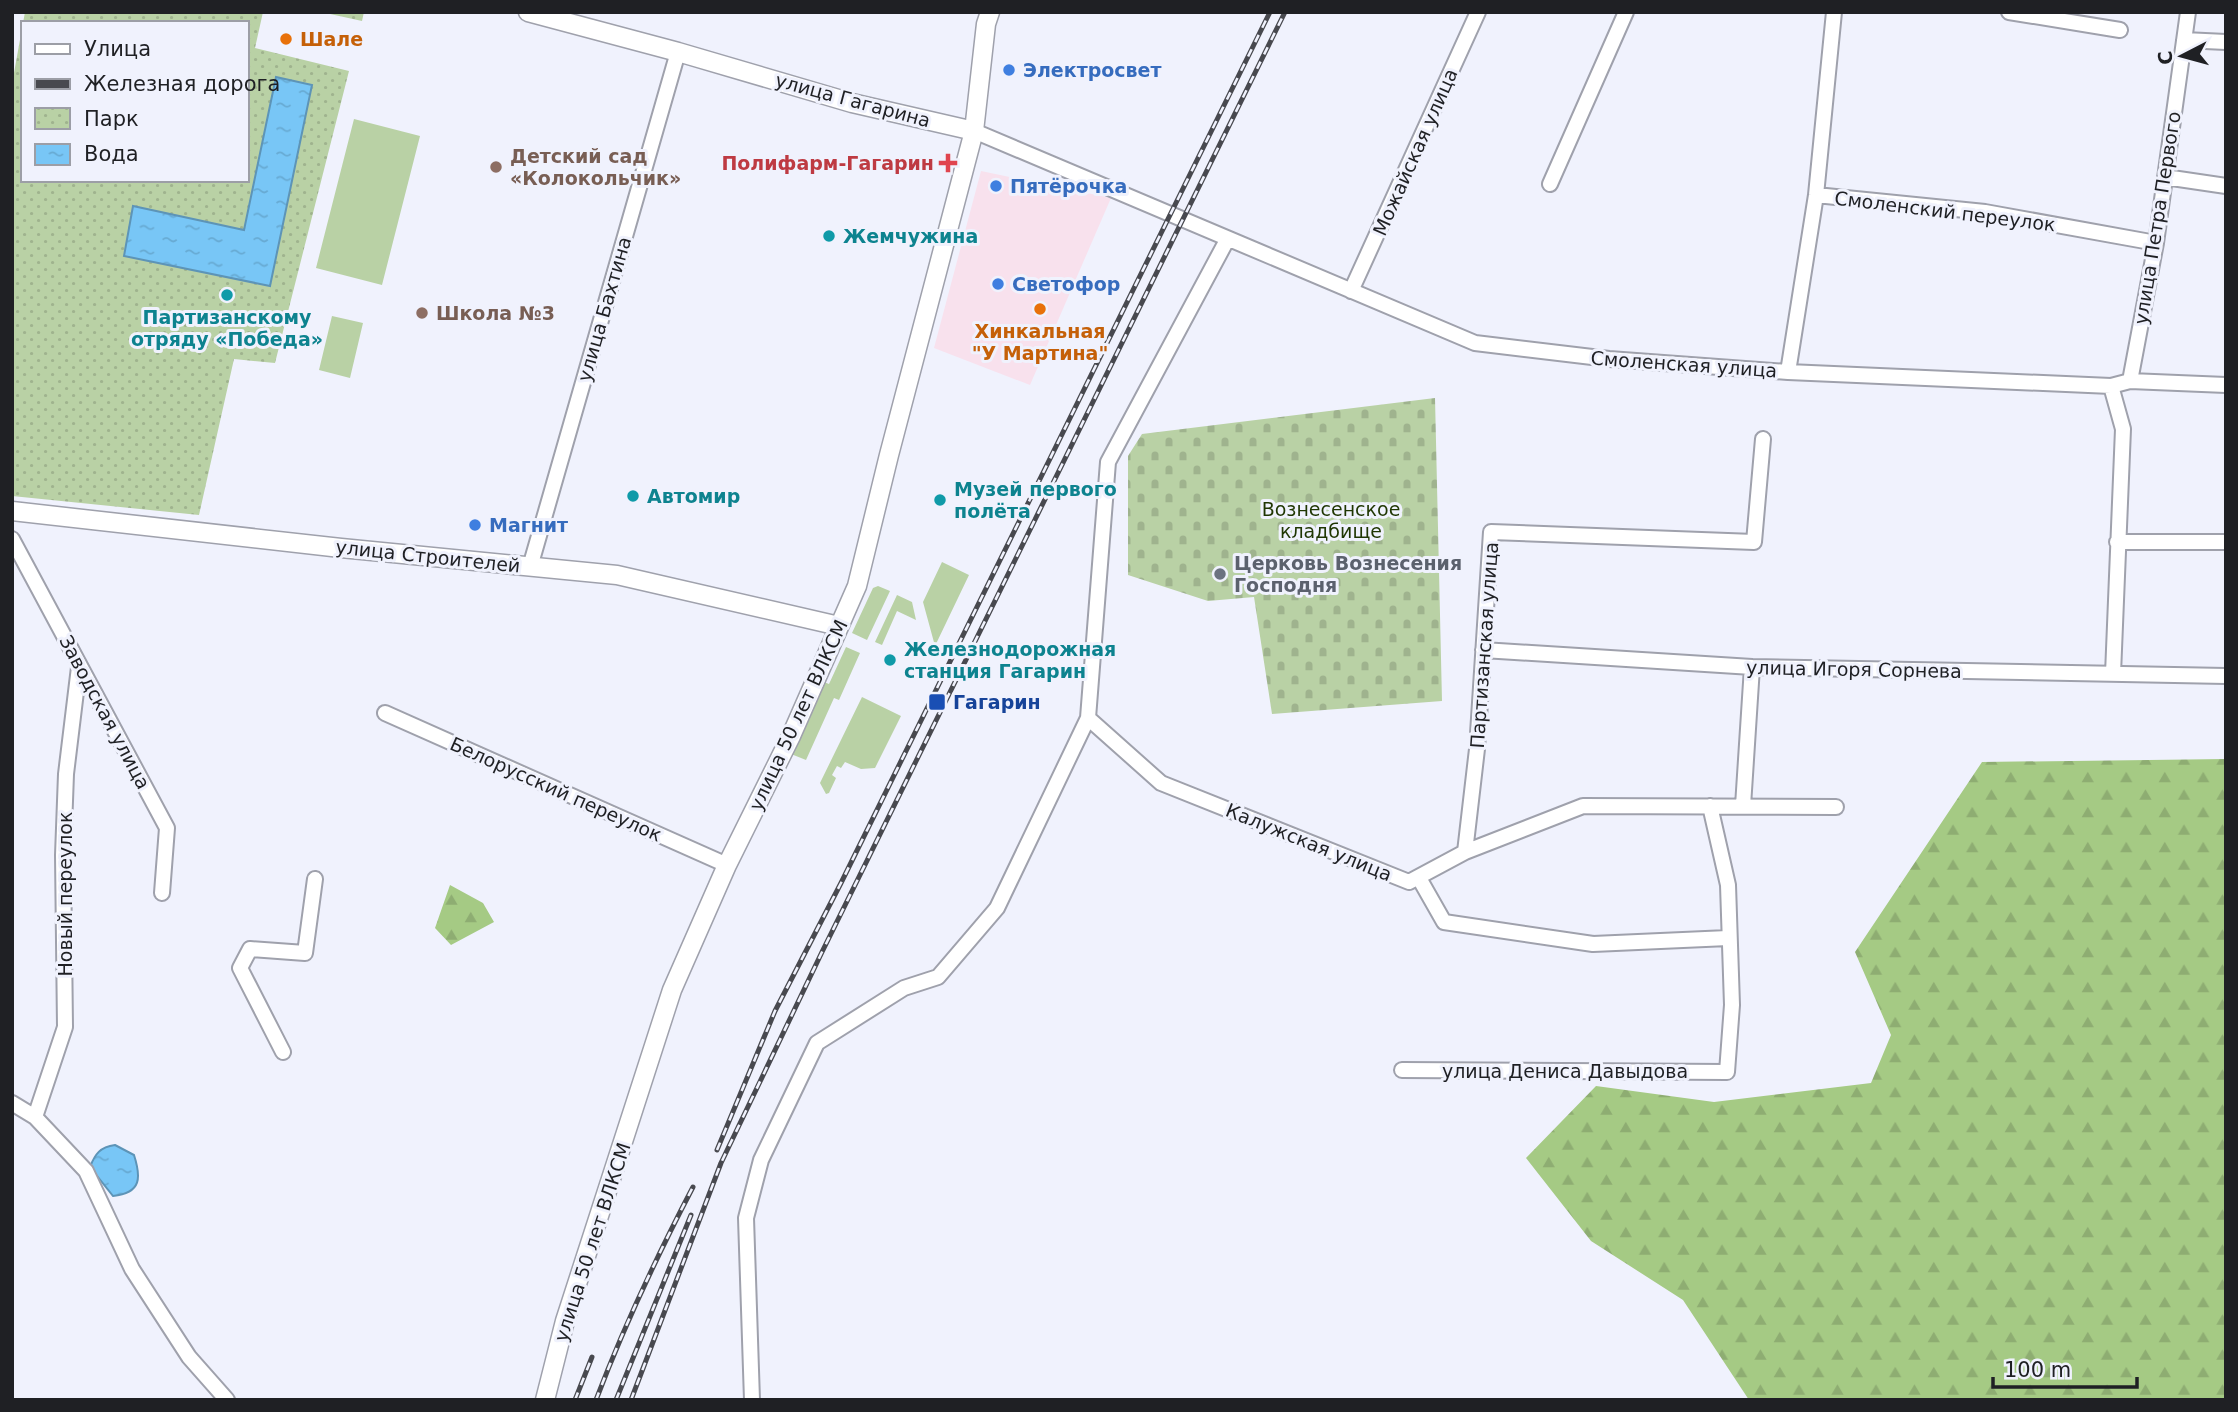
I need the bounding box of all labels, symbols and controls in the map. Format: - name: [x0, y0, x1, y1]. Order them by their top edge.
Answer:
- legend: [21, 21, 248, 182]
- north arrow: [2147, 21, 2217, 91]
- place label: Шале: [300, 28, 363, 50]
- marker: Шале: [278, 31, 294, 47]
- text: Улица: [84, 37, 151, 61]
- text: С: [2153, 50, 2177, 66]
- place label: Электросвет: [1023, 59, 1162, 81]
- marker: Электросвет: [1001, 62, 1017, 78]
- street label: Можайская улица: [1368, 65, 1462, 239]
- street label: улица Гагарина: [773, 69, 933, 131]
- text: Железная дорога: [84, 72, 280, 96]
- text: Парк: [84, 107, 139, 131]
- street label: улица Петра Первого: [2129, 110, 2185, 326]
- text: Вода: [84, 142, 139, 166]
- place label: Детский сад «Колокольчик»: [510, 145, 681, 189]
- place label: Полифарм-Гагарин: [721, 152, 934, 174]
- marker: Полифарм-Гагарин: [940, 155, 956, 171]
- marker: Детский сад «Колокольчик»: [488, 159, 504, 175]
- place label: Пятёрочка: [1010, 175, 1127, 197]
- marker: Пятёрочка: [988, 178, 1004, 194]
- street label: Смоленский переулок: [1833, 187, 2057, 235]
- place label: Жемчужина: [843, 225, 978, 247]
- marker: Жемчужина: [821, 228, 837, 244]
- street label: улица Бахтина: [573, 234, 635, 384]
- place label: Светофор: [1012, 273, 1120, 295]
- marker: Светофор: [990, 276, 1006, 292]
- marker: Партизанскому отряду «Победа»: [219, 287, 235, 303]
- marker: Хинкальная "У Мартина": [1032, 301, 1048, 317]
- place label: Школа №3: [436, 302, 555, 324]
- marker: Школа №3: [414, 305, 430, 321]
- place label: Партизанскому отряду «Победа»: [131, 306, 323, 350]
- place label: Хинкальная "У Мартина": [972, 320, 1108, 364]
- street label: Смоленская улица: [1590, 347, 1778, 381]
- place label: Музей первого полёта: [954, 478, 1117, 522]
- place label: Автомир: [647, 485, 740, 507]
- marker: Автомир: [625, 488, 641, 504]
- marker: Музей первого полёта: [932, 492, 948, 508]
- park label: Вознесенское кладбище: [1262, 498, 1400, 542]
- place label: Магнит: [489, 514, 568, 536]
- marker: Магнит: [467, 517, 483, 533]
- street label: улица Строителей: [335, 535, 521, 577]
- street label: Партизанская улица: [1466, 541, 1502, 749]
- place label: Церковь Вознесения Господня: [1234, 552, 1462, 596]
- marker: Церковь Вознесения Господня: [1212, 566, 1228, 582]
- street label: улица 50 лет ВЛКСМ: [744, 616, 852, 814]
- street label: Заводская улица: [55, 631, 155, 793]
- place label: Железнодорожная станция Гагарин: [904, 638, 1116, 682]
- marker: Железнодорожная станция Гагарин: [882, 652, 898, 668]
- street label: улица Игоря Сорнева: [1746, 656, 1962, 682]
- place label: Гагарин: [953, 691, 1041, 713]
- marker: Гагарин: [927, 692, 947, 712]
- street label: Белорусский переулок: [447, 732, 665, 846]
- street label: Калужская улица: [1223, 799, 1395, 885]
- street label: Новый переулок: [54, 812, 76, 976]
- street label: улица Дениса Давыдова: [1442, 1060, 1688, 1082]
- street label: улица 50 лет ВЛКСМ: [549, 1140, 635, 1344]
- scale bar: [1993, 1346, 2136, 1390]
- text: 100 m: [2004, 1358, 2071, 1382]

